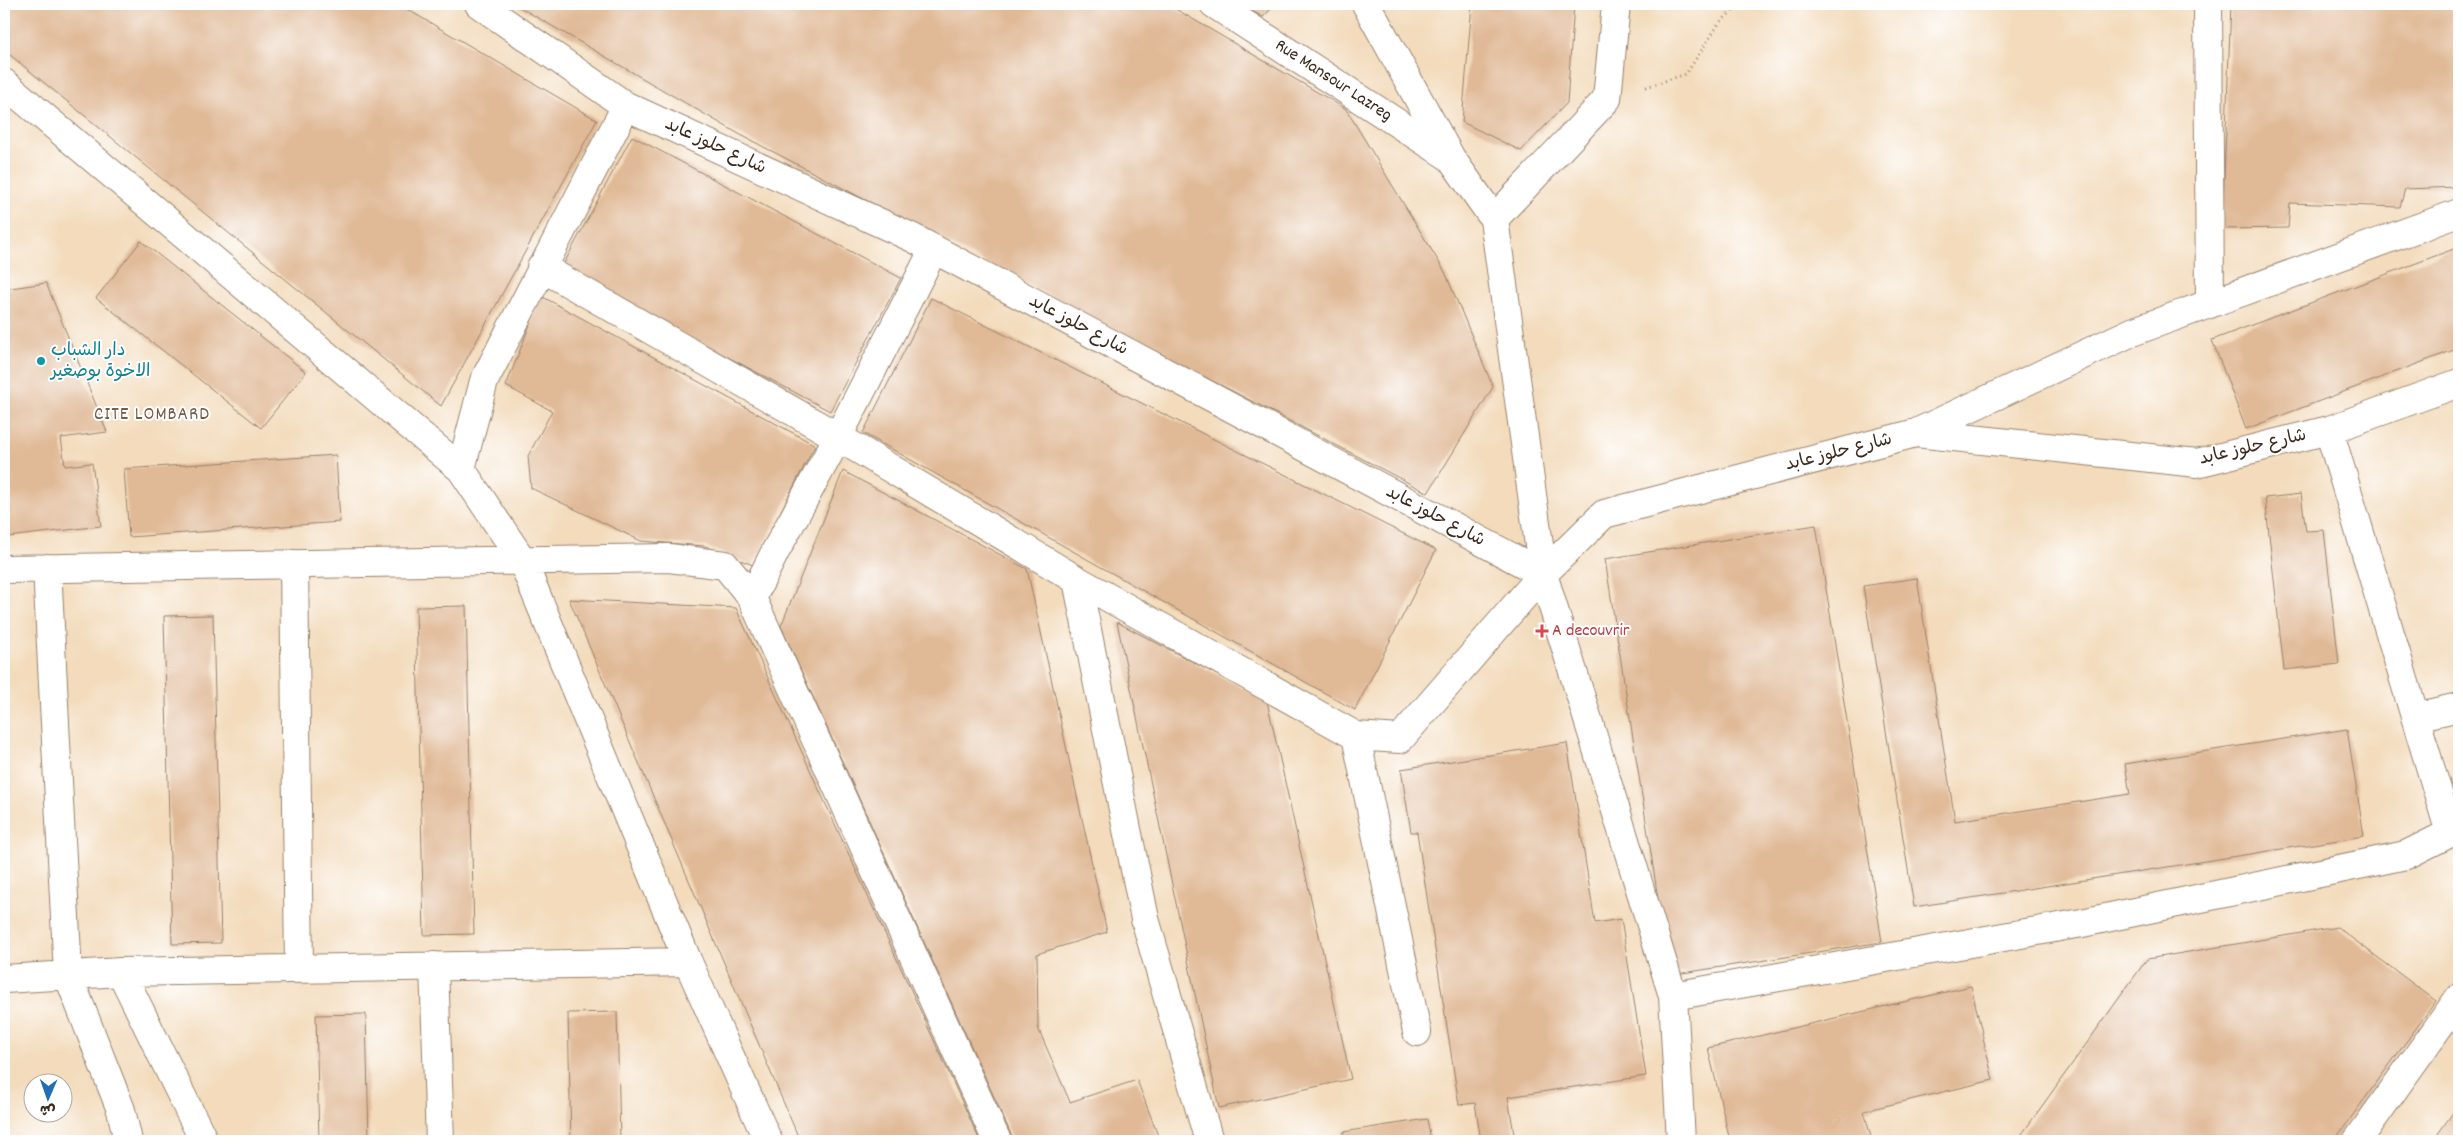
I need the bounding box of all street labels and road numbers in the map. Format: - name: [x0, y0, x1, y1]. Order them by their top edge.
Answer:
- street label: Rue Mansour Lazreg: [1270, 34, 1397, 128]
- street label: شارع حلوز عابد: [660, 113, 770, 181]
- street label: شارع حلوز عابد: [1024, 289, 1132, 363]
- street label: شارع حلوز عابد: [2197, 424, 2309, 472]
- street label: شارع حلوز عابد: [1783, 428, 1895, 478]
- street label: شارع حلوز عابد: [1381, 480, 1489, 554]

